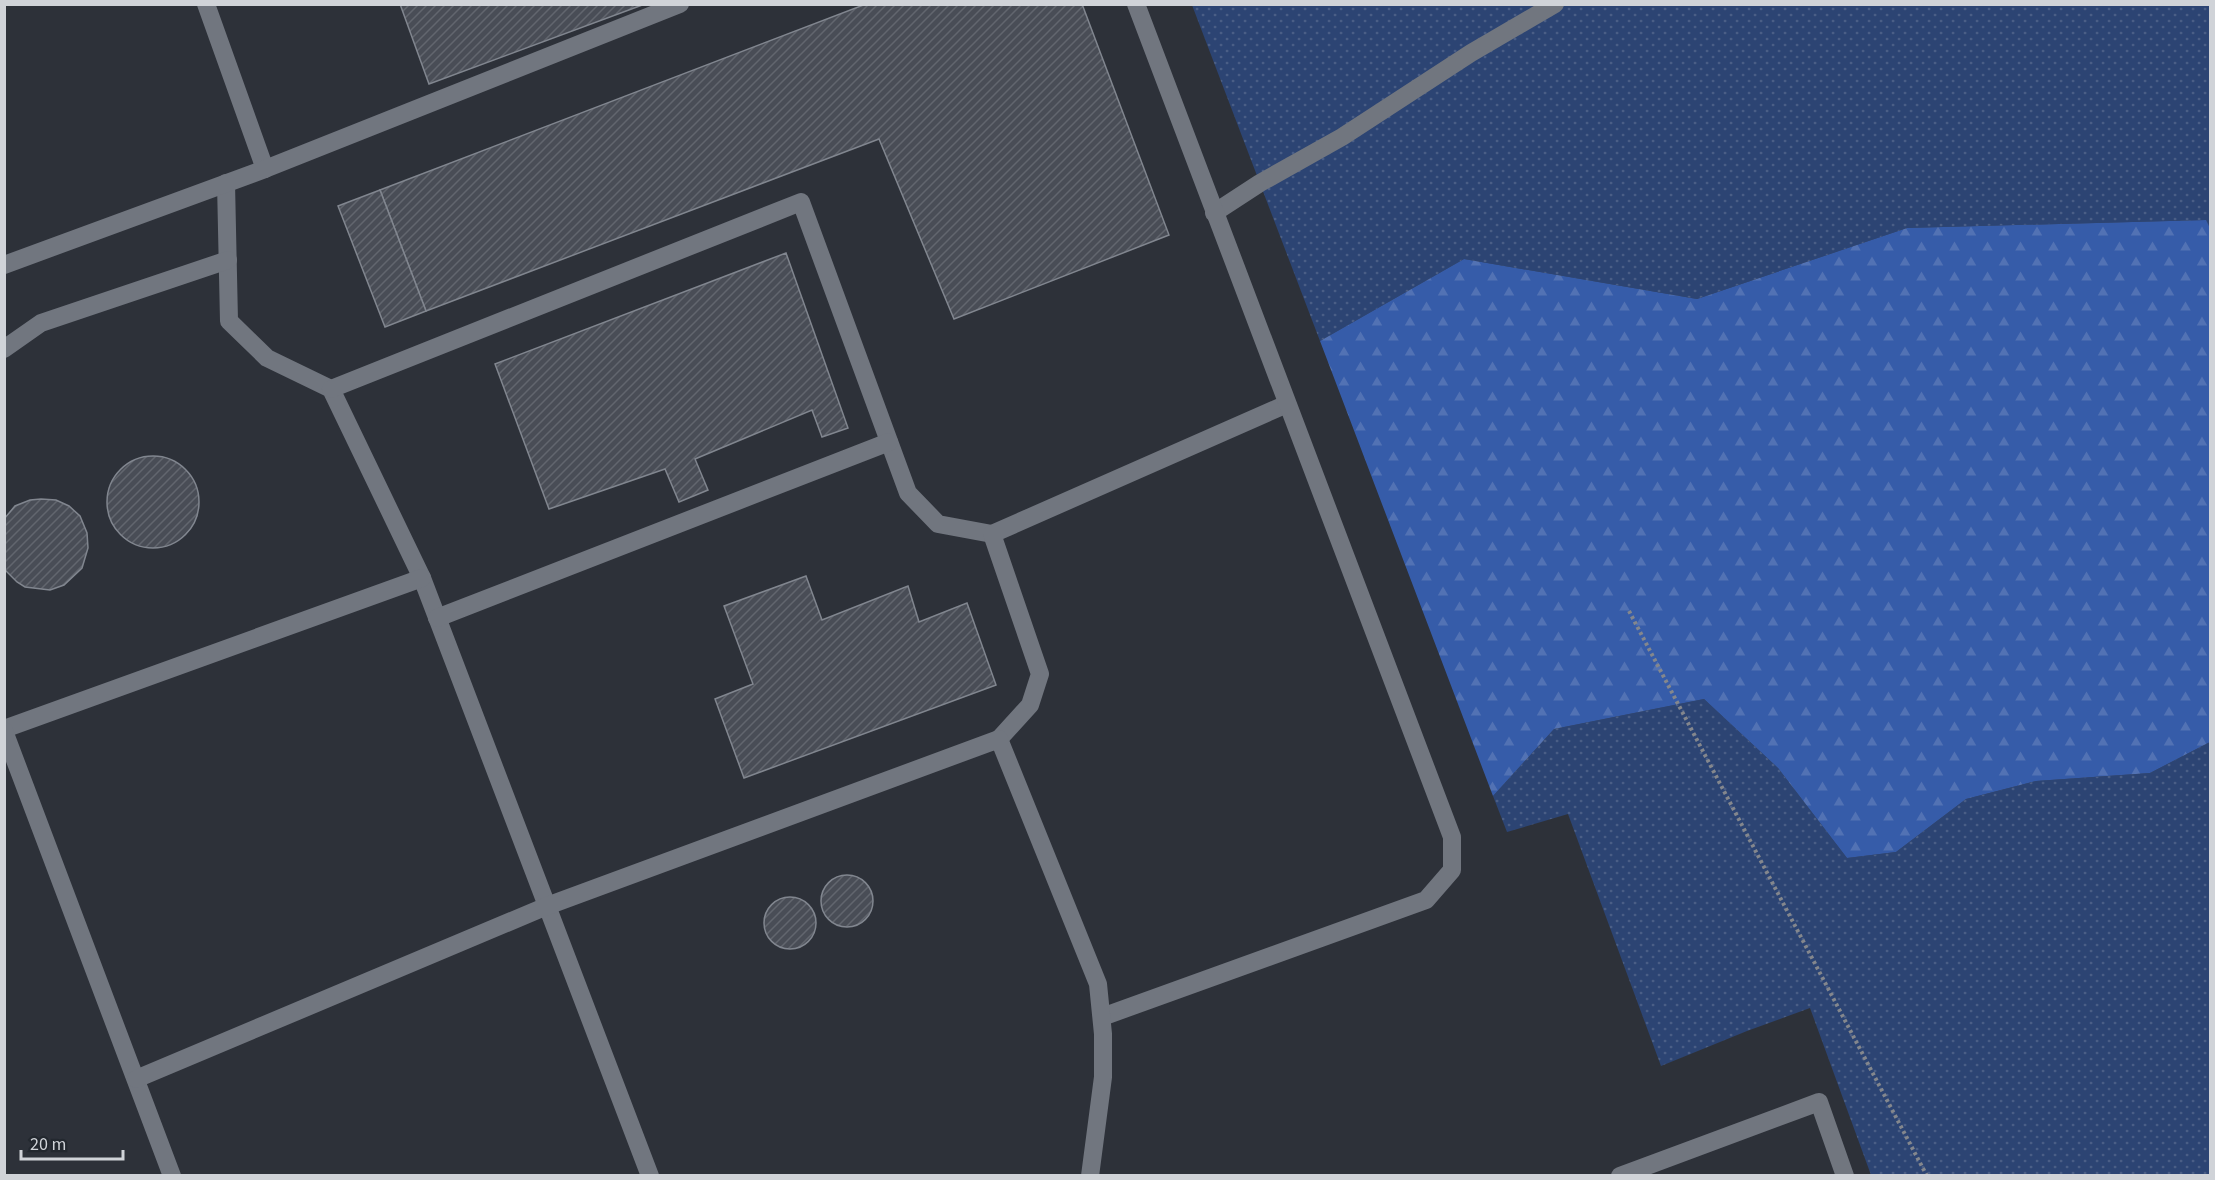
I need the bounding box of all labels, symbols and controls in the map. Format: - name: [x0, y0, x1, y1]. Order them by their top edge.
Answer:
- scale bar: [21, 1123, 123, 1161]
- text: 20 m: [30, 1132, 66, 1157]

